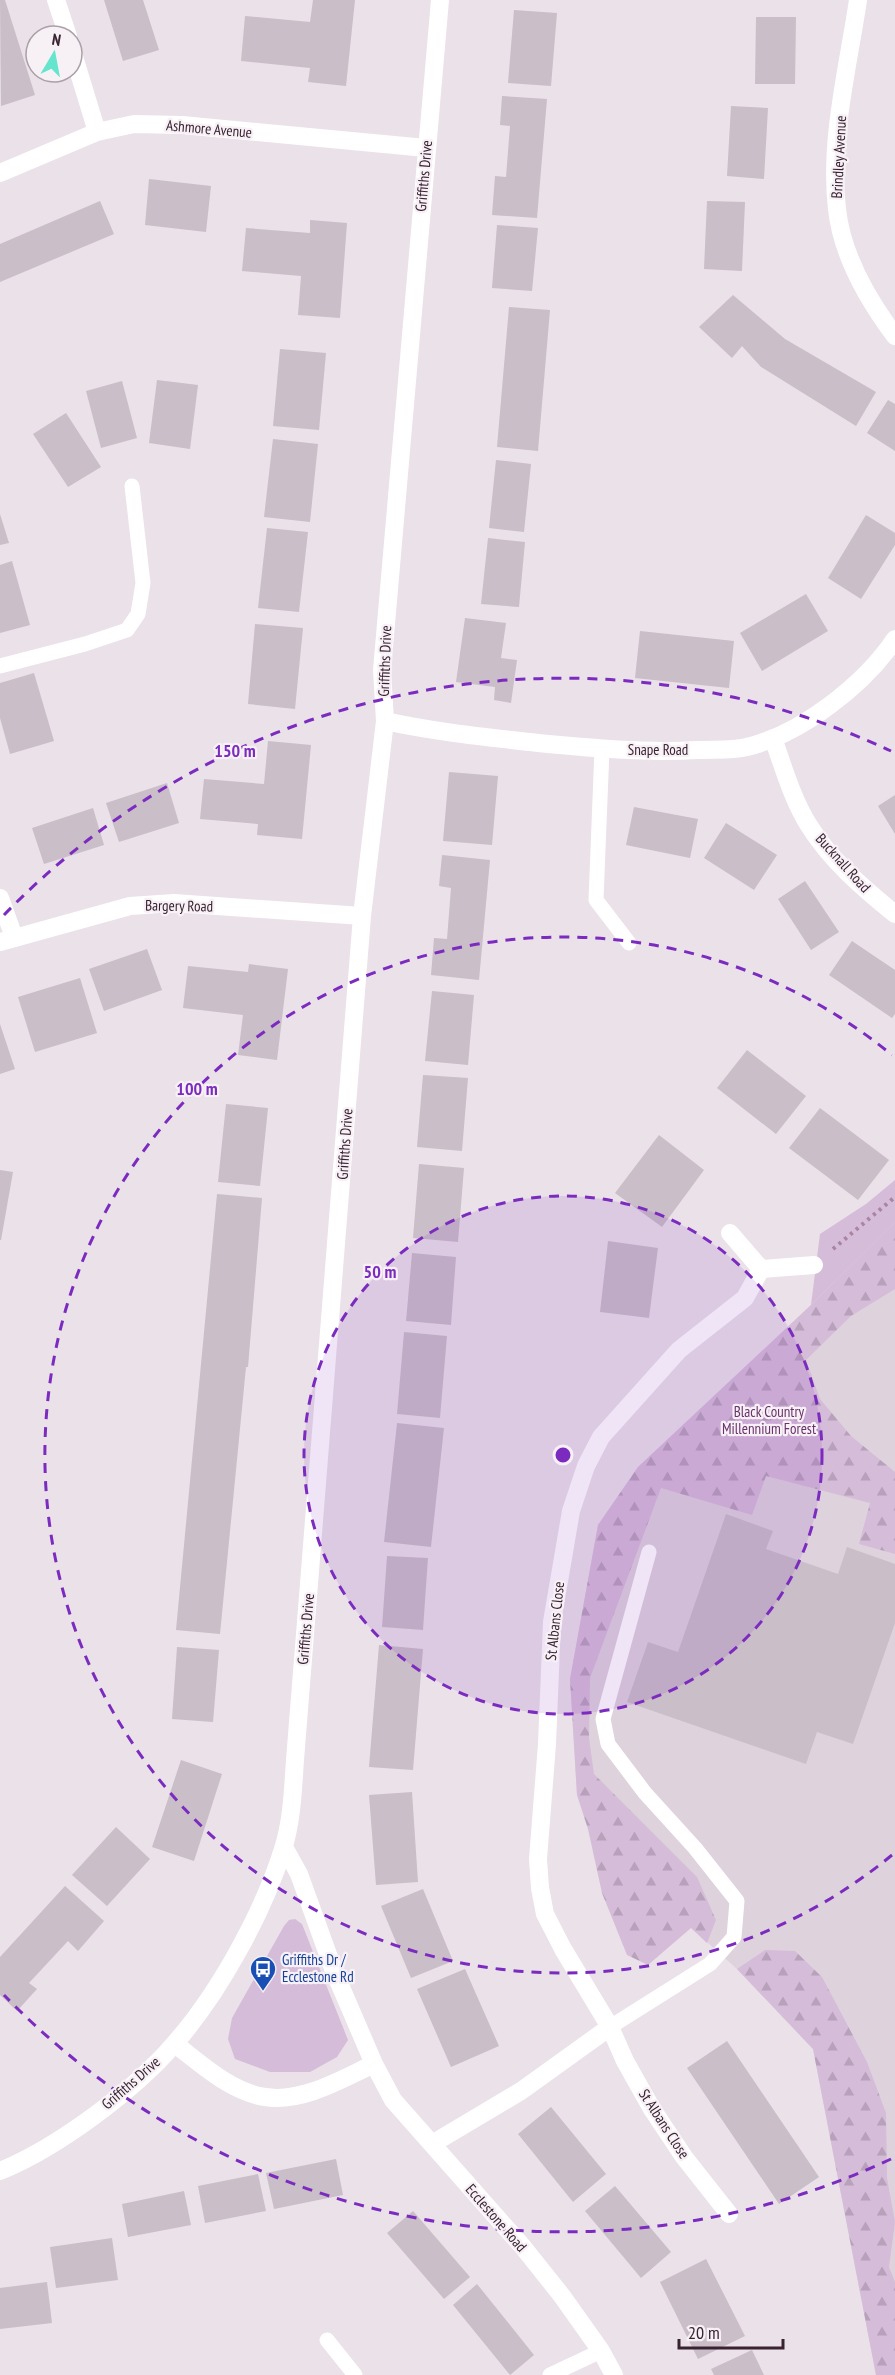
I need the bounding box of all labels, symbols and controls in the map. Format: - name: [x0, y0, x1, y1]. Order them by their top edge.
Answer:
- north arrow: [24, 24, 84, 84]
- text: N: [51, 29, 63, 50]
- street label: Ashmore Avenue: [165, 115, 253, 142]
- street label: Brindley Avenue: [827, 115, 850, 199]
- street label: Griffiths Drive: [411, 140, 436, 212]
- street label: Griffiths Drive: [374, 625, 395, 697]
- text: 150 m: [214, 739, 256, 762]
- street label: Snape Road: [628, 740, 688, 759]
- street label: Bucknall Road: [812, 829, 875, 896]
- street label: Bargery Road: [145, 895, 213, 916]
- text: 100 m: [176, 1077, 218, 1100]
- street label: Griffiths Drive: [333, 1108, 356, 1180]
- text: 50 m: [364, 1260, 396, 1283]
- park label: Black Country Millennium Forest: [722, 1402, 816, 1438]
- centre of rings: [553, 1445, 573, 1465]
- street label: St Albans Close: [541, 1580, 568, 1661]
- street label: Griffiths Drive: [293, 1593, 318, 1665]
- place label: Griffiths Dr / Ecclestone Rd: [282, 1950, 354, 1986]
- bus stop icon: Griffiths Dr / Ecclestone Rd: [248, 1954, 278, 1992]
- street label: Griffiths Drive: [97, 2052, 164, 2113]
- street label: St Albans Close: [635, 2085, 694, 2162]
- street label: Ecclestone Road: [462, 2180, 531, 2255]
- scale bar: [679, 2312, 782, 2350]
- text: 20 m: [688, 2321, 720, 2344]

